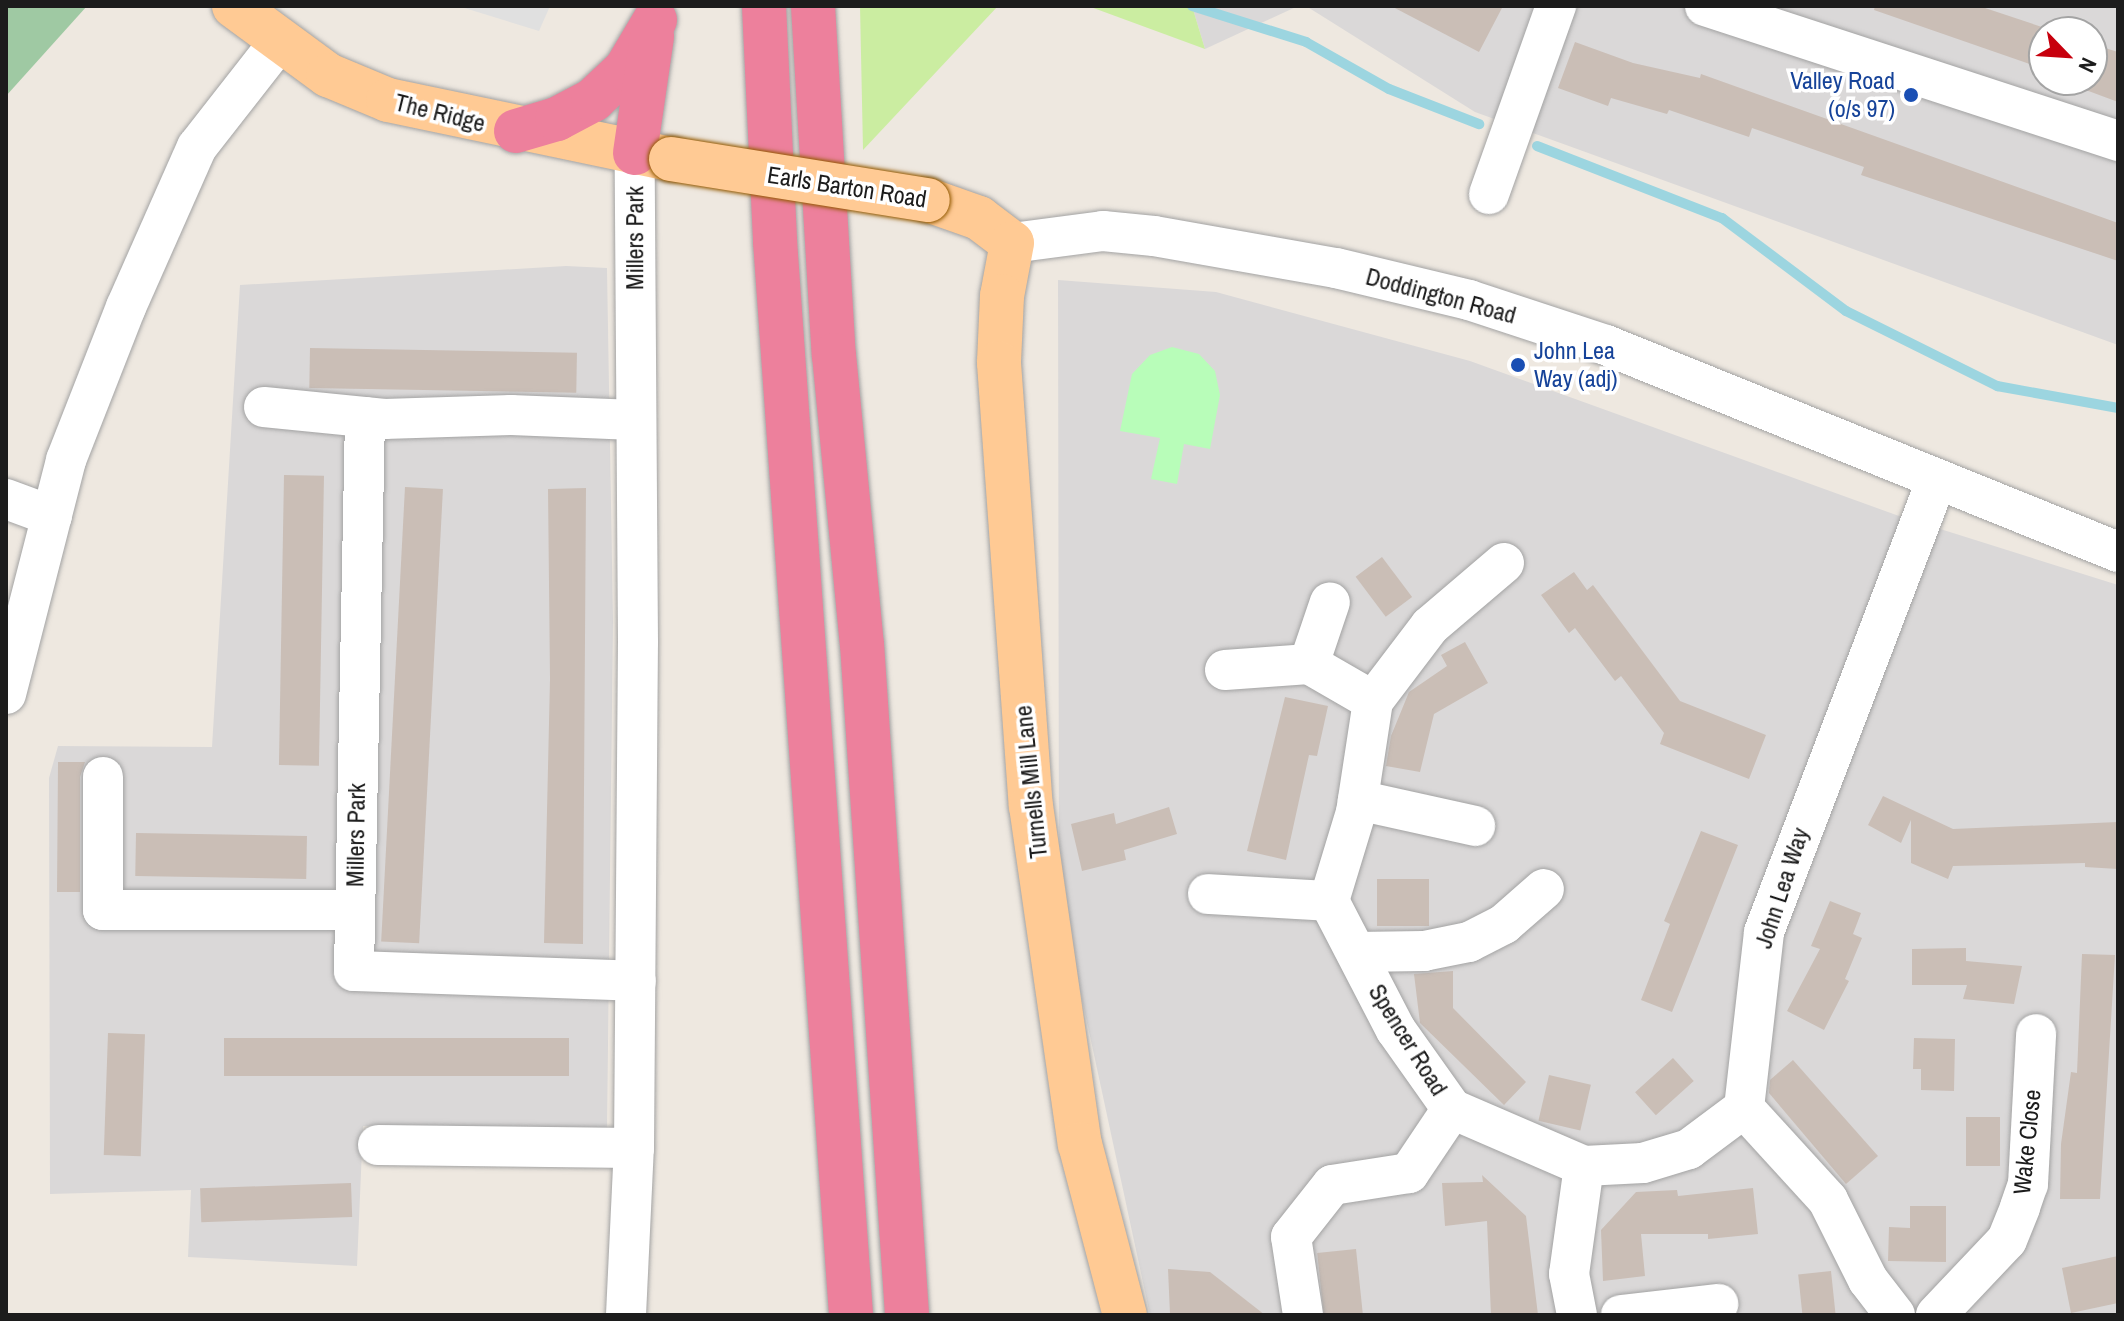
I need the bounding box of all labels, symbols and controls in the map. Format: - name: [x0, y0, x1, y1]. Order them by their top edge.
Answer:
- north arrow: [2028, 16, 2108, 96]
- text: N: [2072, 53, 2104, 78]
- place label: Valley Road (o/s 97): [1790, 67, 1895, 123]
- marker: Valley Road (o/s 97): [1902, 86, 1920, 104]
- street label: The Ridge: [392, 88, 488, 138]
- street label: Earls Barton Road: [765, 160, 929, 214]
- street label: Millers Park: [621, 186, 649, 290]
- street label: Doddington Road: [1363, 262, 1519, 330]
- place label: John Lea Way (adj): [1534, 337, 1617, 393]
- marker: John Lea Way (adj): [1509, 356, 1527, 374]
- street label: Turnells Mill Lane: [1009, 704, 1053, 860]
- street label: Millers Park: [341, 783, 371, 887]
- street label: John Lea Way: [1749, 824, 1815, 952]
- street label: Spencer Road: [1362, 979, 1454, 1101]
- street label: Wake Close: [2007, 1088, 2047, 1196]

